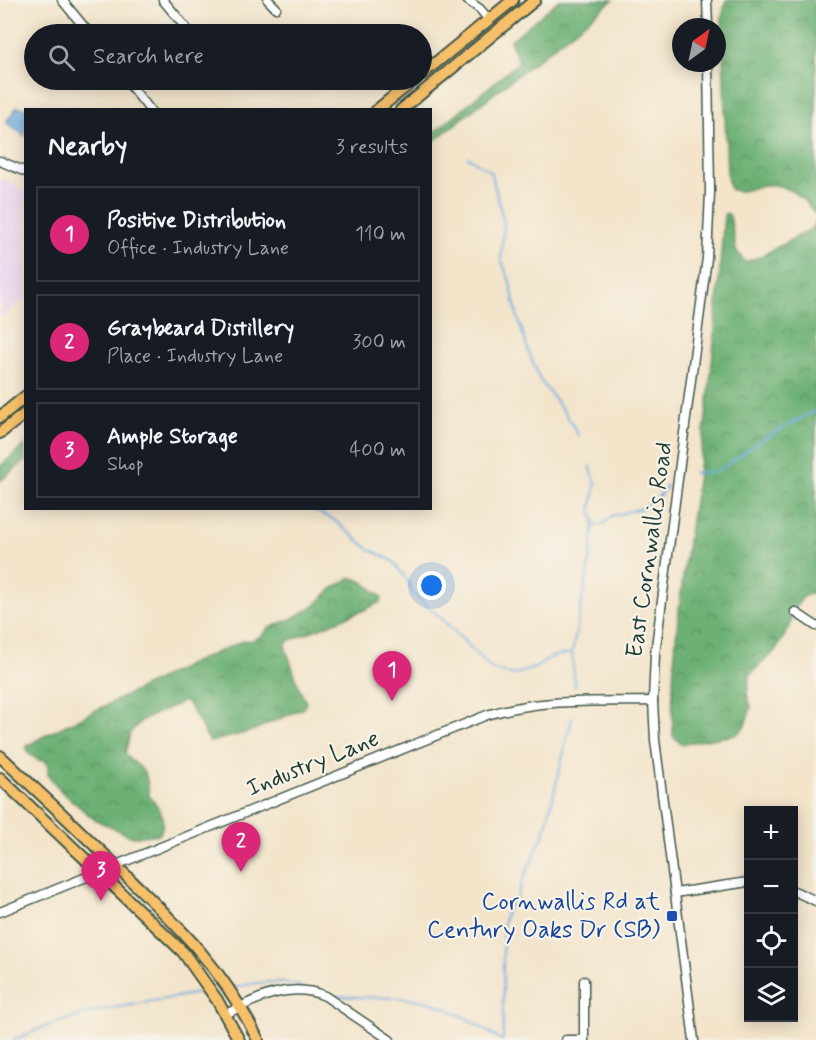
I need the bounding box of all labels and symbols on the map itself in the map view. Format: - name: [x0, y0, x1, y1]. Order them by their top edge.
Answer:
- north arrow: [672, 18, 726, 72]
- street label: East Cornwallis Road: [620, 440, 680, 660]
- your location: [417, 571, 446, 600]
- pin: 1: [372, 652, 412, 701]
- street label: Industry Lane: [242, 723, 384, 805]
- pin: 2: [222, 822, 260, 872]
- pin: 3: [82, 852, 120, 901]
- place label: Cornwallis Rd at Century Oaks Dr (SB): [427, 887, 660, 946]
- marker: Cornwallis Rd at Century Oaks Dr (SB): [665, 909, 679, 923]

